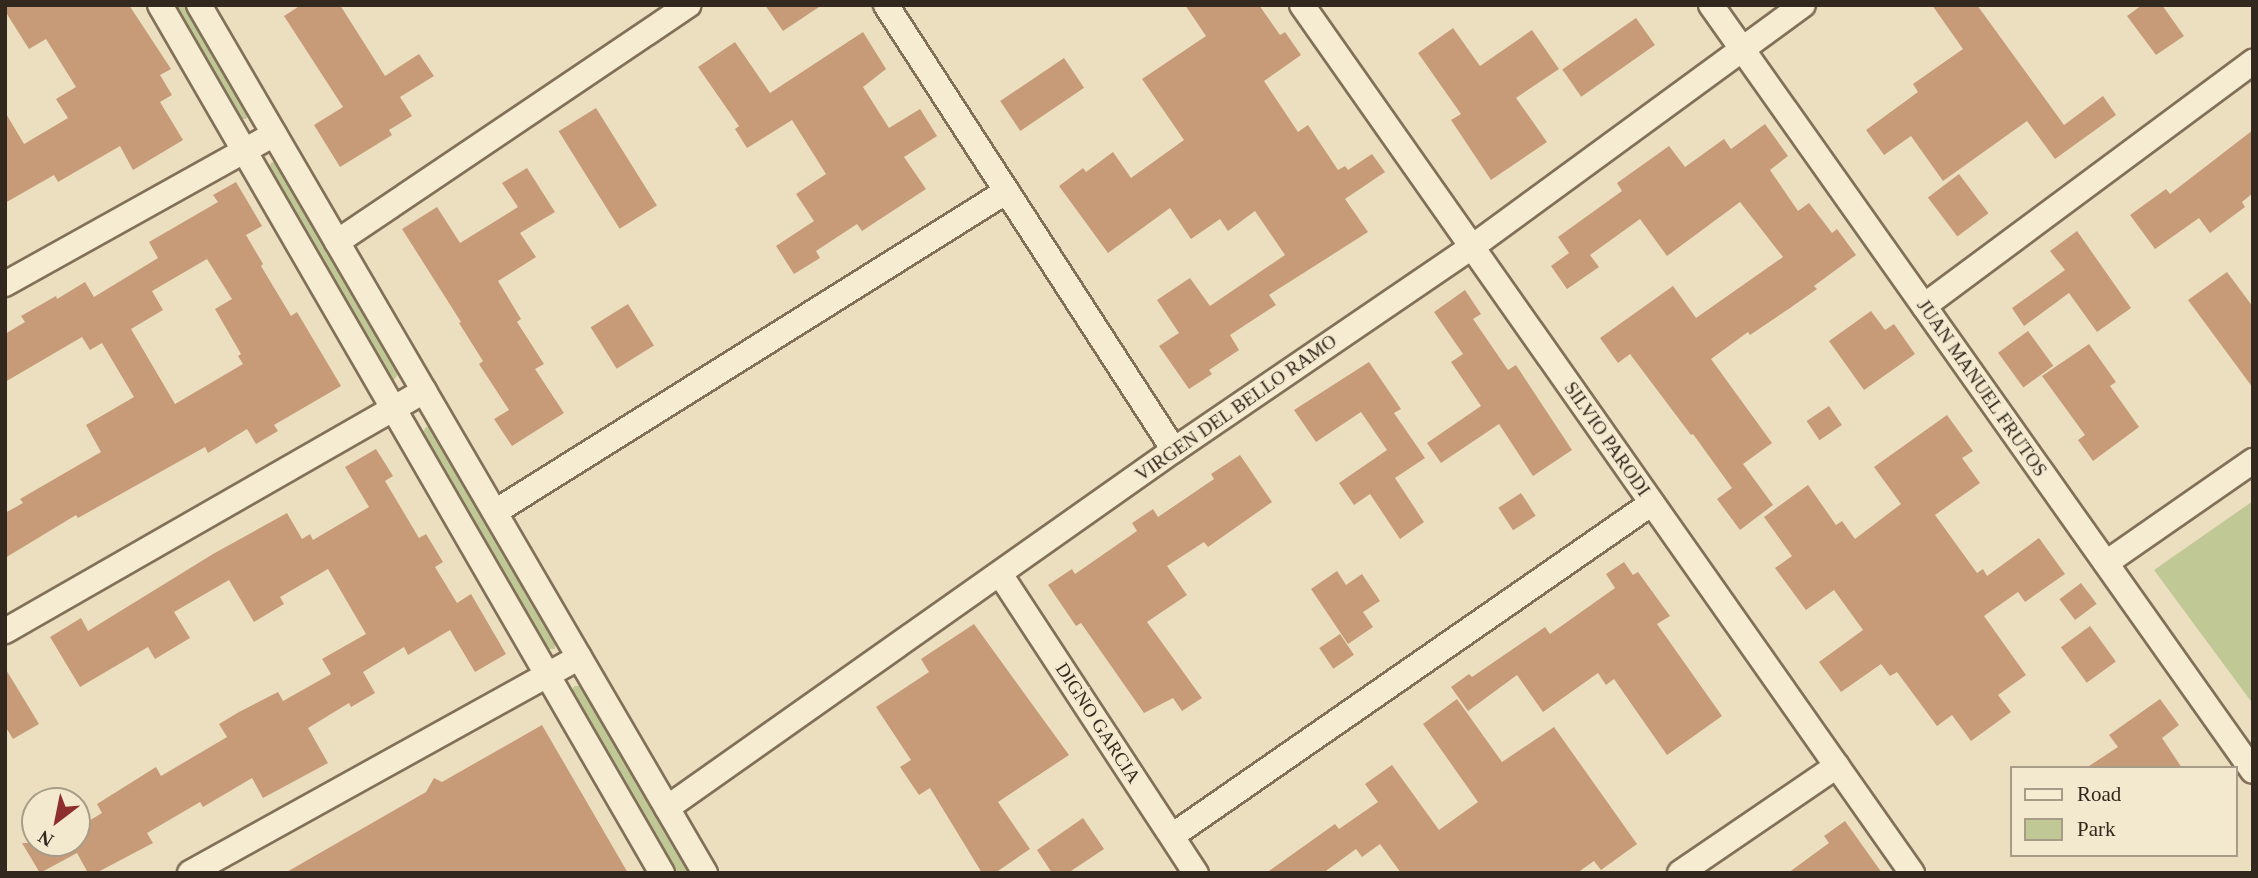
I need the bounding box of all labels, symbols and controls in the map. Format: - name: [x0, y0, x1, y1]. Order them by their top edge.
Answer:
- street label: JUAN MANUEL FRUTOS: [1912, 295, 2052, 481]
- street label: VIRGEN DEL BELLO RAMO: [1131, 329, 1341, 487]
- street label: SILVIO PARODI: [1559, 377, 1655, 501]
- street label: DIGNO GARCIA: [1051, 659, 1145, 787]
- legend: [2010, 766, 2237, 857]
- text: Road: [2077, 782, 2121, 806]
- north arrow: [21, 787, 91, 857]
- text: Park: [2077, 817, 2116, 841]
- text: N: [34, 826, 57, 851]

